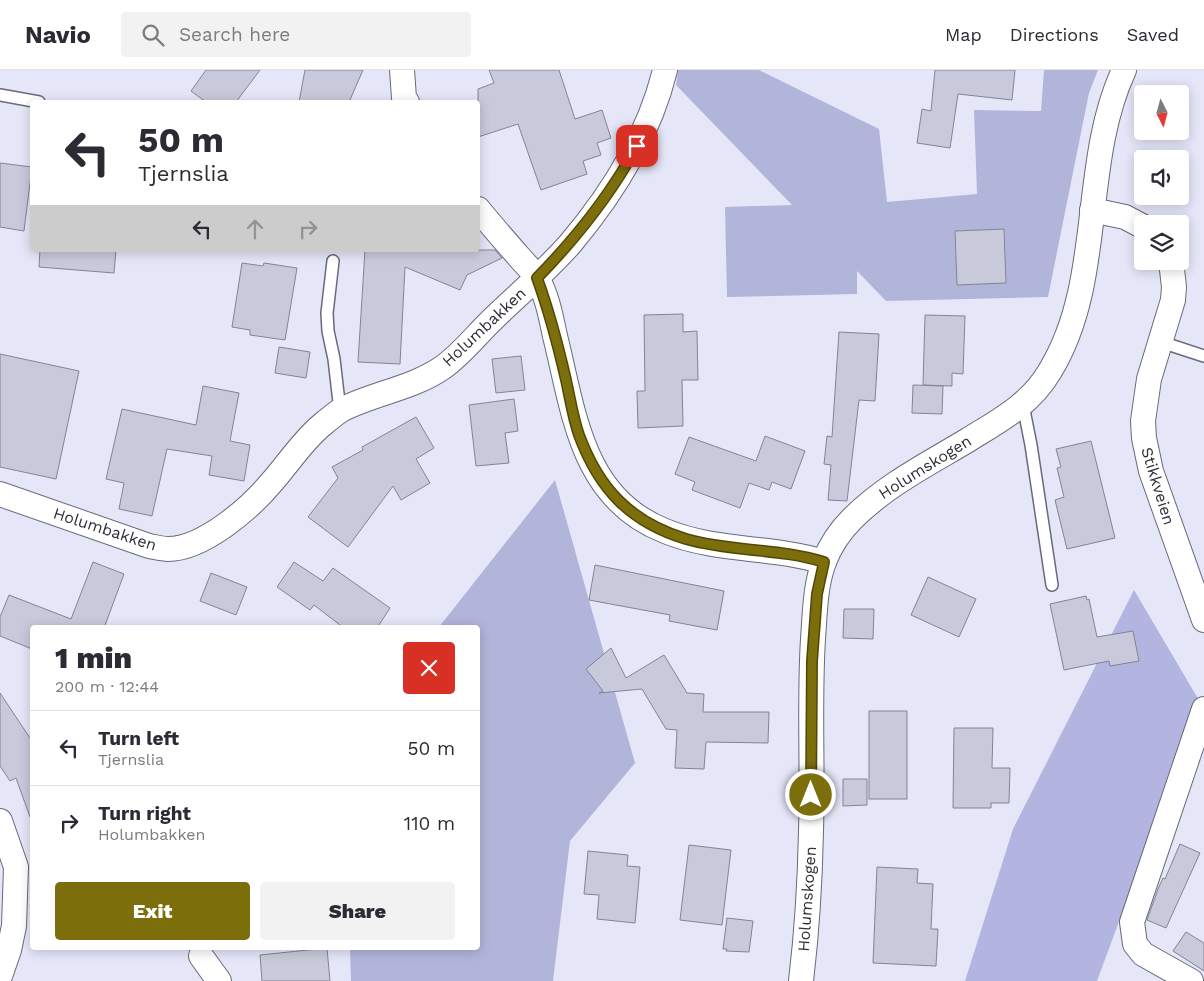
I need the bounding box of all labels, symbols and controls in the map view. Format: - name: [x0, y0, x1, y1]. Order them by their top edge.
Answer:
- search box: [121, 12, 471, 57]
- text: Navio: [25, 21, 91, 49]
- icon: search: [139, 21, 167, 49]
- text: Search here: [179, 23, 290, 46]
- text: Map: [945, 24, 982, 45]
- text: Directions: [1010, 24, 1099, 45]
- text: Saved: [1127, 24, 1179, 45]
- north arrow: [1134, 85, 1189, 140]
- map controls: [1134, 85, 1189, 270]
- text: 50 m: [138, 119, 224, 161]
- icon: left: [55, 120, 120, 185]
- pin: [616, 125, 658, 167]
- icon: arrive: [623, 132, 651, 160]
- button: sound: [1134, 150, 1189, 205]
- text: Tjernslia: [138, 161, 229, 186]
- icon: left: [188, 215, 216, 243]
- icon: ahead: [241, 215, 269, 243]
- icon: right: [294, 215, 322, 243]
- button: layers: [1134, 215, 1189, 270]
- street label: Holumbakken: [438, 283, 530, 371]
- street label: Holumskogen: [875, 431, 975, 503]
- street label: Stikkveien: [1137, 445, 1179, 527]
- street label: Holumbakken: [51, 503, 159, 555]
- text: 1 min: [55, 640, 132, 675]
- button: close: [403, 642, 455, 694]
- text: 200 m · 12:44: [55, 677, 159, 696]
- text: Turn left: [98, 727, 179, 750]
- icon: left: [55, 734, 83, 762]
- text: 50 m: [408, 737, 455, 760]
- text: Tjernslia: [98, 750, 164, 769]
- position arrow: [784, 768, 836, 820]
- text: Turn right: [98, 802, 191, 825]
- icon: right: [55, 809, 83, 837]
- text: 110 m: [404, 812, 455, 835]
- text: Holumbakken: [98, 825, 205, 844]
- street label: Holumskogen: [794, 846, 820, 952]
- button: Exit: [55, 882, 250, 940]
- button: Share: [260, 882, 455, 940]

